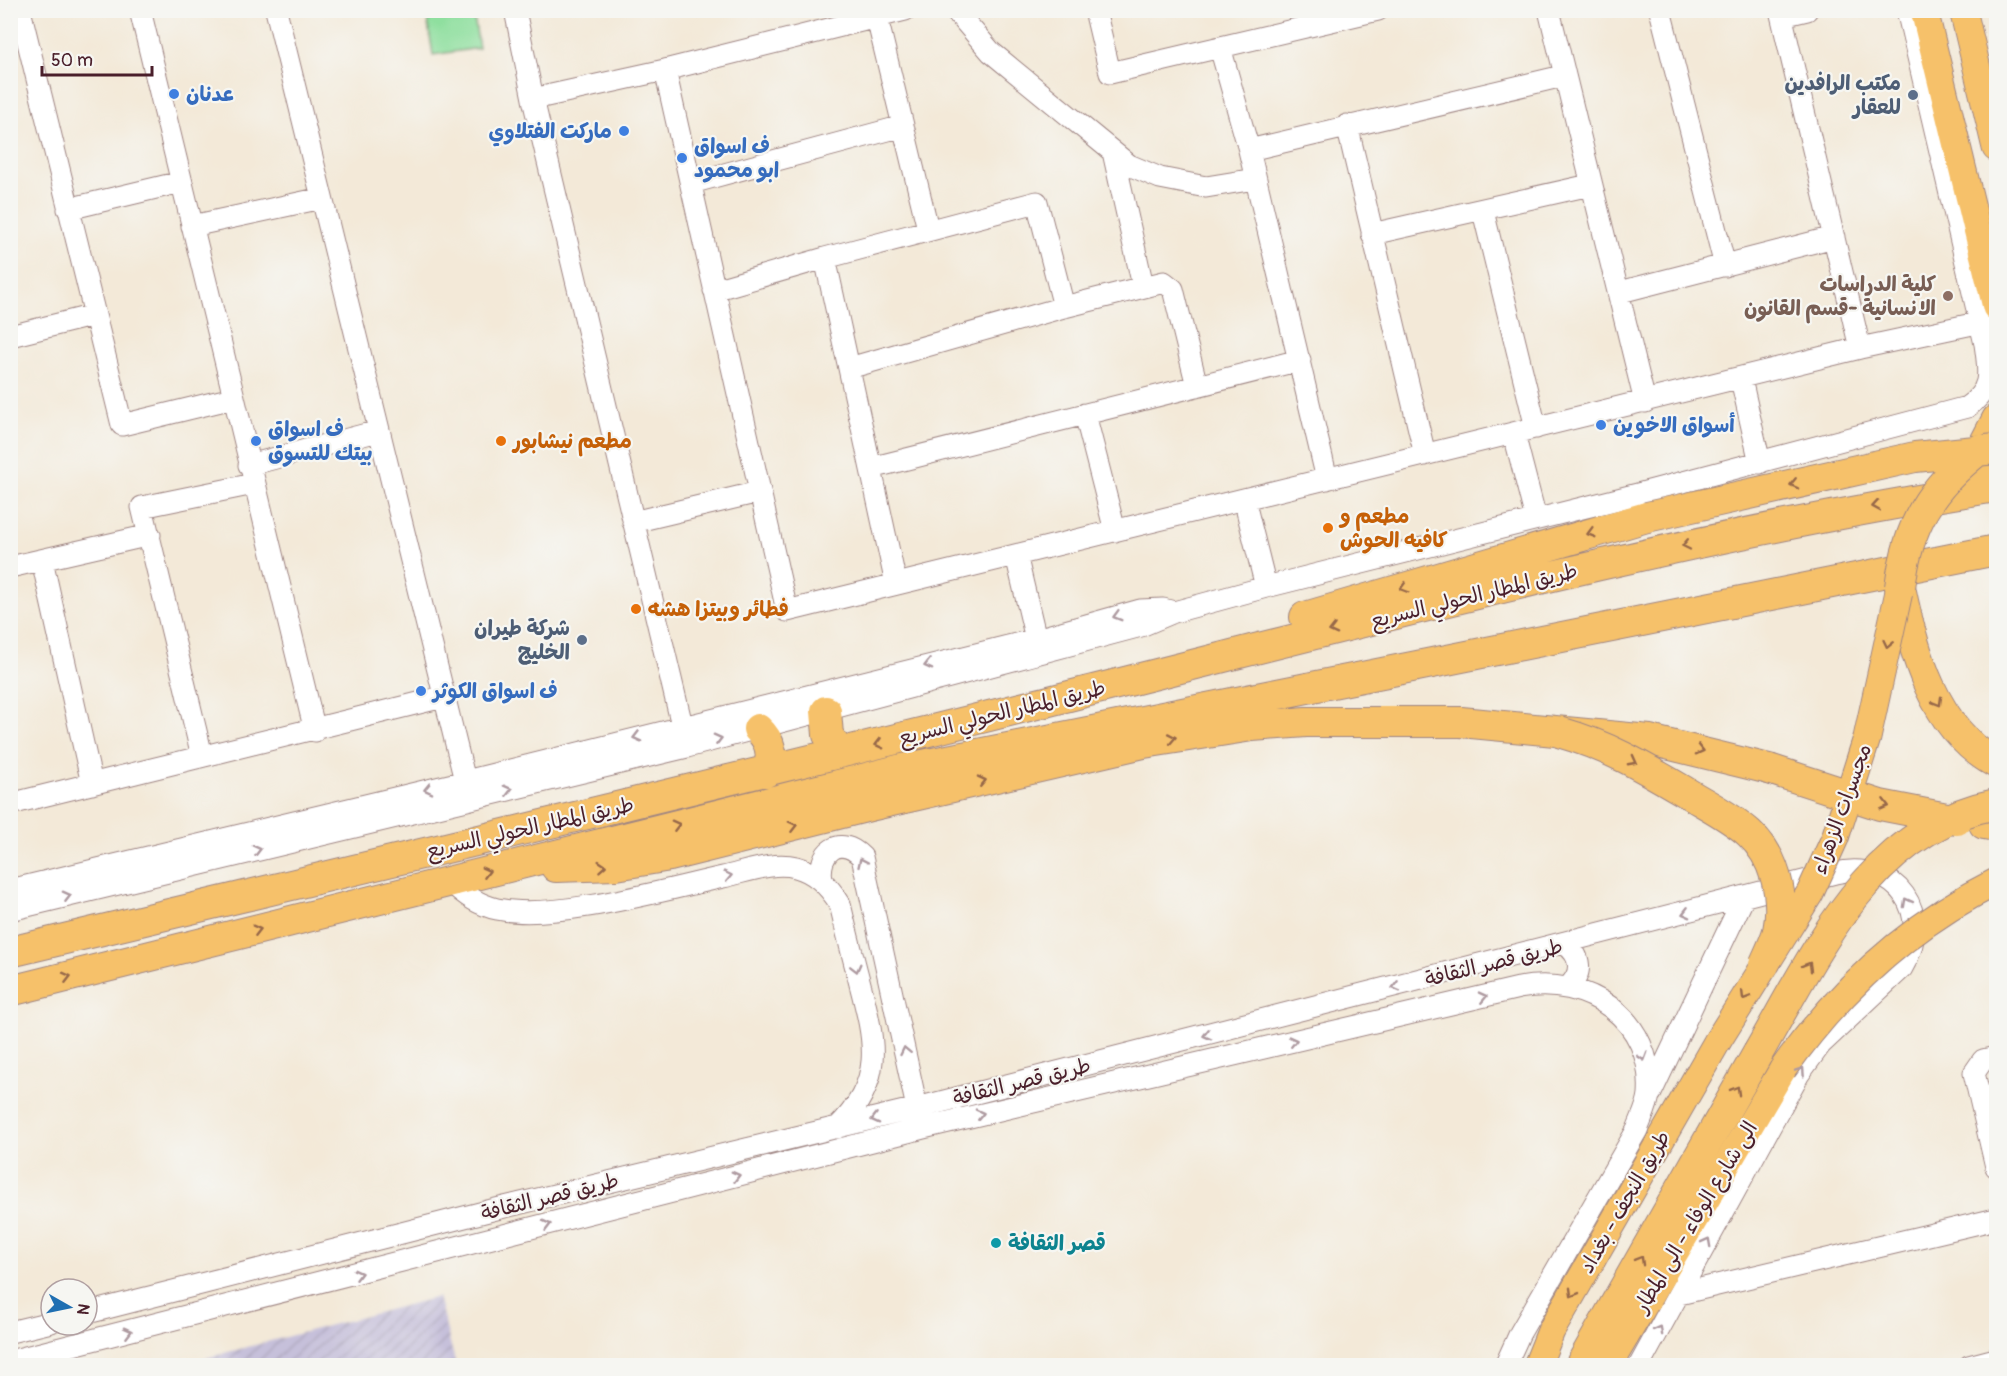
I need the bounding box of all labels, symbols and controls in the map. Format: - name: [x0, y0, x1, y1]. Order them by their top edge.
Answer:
- scale bar: [42, 39, 152, 77]
- text: 50 m: [51, 49, 93, 72]
- place label: مكتب الرافدين للعقار: [1785, 70, 1901, 121]
- place label: عدنان: [186, 81, 235, 108]
- marker: عدنان: [167, 87, 181, 101]
- marker: مكتب الرافدين للعقار: [1906, 88, 1920, 102]
- place label: ماركت الفتلاوي: [489, 118, 612, 147]
- marker: ماركت الفتلاوي: [617, 124, 631, 138]
- place label: ف اسواق ابو محمود: [694, 133, 779, 184]
- marker: ف اسواق ابو محمود: [675, 151, 689, 165]
- place label: كلية الدراسات الانسانية -قسم القانون: [1744, 271, 1937, 324]
- marker: كلية الدراسات الانسانية -قسم القانون: [1941, 289, 1955, 303]
- place label: أسواق الاخوين: [1613, 412, 1735, 439]
- place label: ف اسواق بيتك للتسوق: [268, 416, 373, 467]
- marker: أسواق الاخوين: [1594, 418, 1608, 432]
- place label: مطعم نيشابور: [511, 428, 632, 457]
- marker: ف اسواق بيتك للتسوق: [249, 434, 263, 448]
- marker: مطعم نيشابور: [494, 434, 508, 448]
- one-way arrow: [1790, 477, 1800, 490]
- one-way arrow: [1872, 499, 1881, 511]
- place label: مطعم و كافيه الحوش: [1338, 503, 1448, 554]
- marker: مطعم و كافيه الحوش: [1321, 521, 1335, 535]
- one-way arrow: [1586, 526, 1597, 538]
- one-way arrow: [1681, 538, 1691, 551]
- street label: طريق المطار الحولي السريع: [1368, 557, 1582, 640]
- one-way arrow: [1399, 581, 1410, 593]
- place label: فطائر وبيتزا هشه: [648, 596, 789, 623]
- marker: فطائر وبيتزا هشه: [629, 602, 643, 616]
- one-way arrow: [1112, 609, 1123, 621]
- place label: شركة طيران الخليج: [474, 615, 570, 666]
- one-way arrow: [1328, 622, 1338, 635]
- marker: شركة طيران الخليج: [575, 633, 589, 647]
- one-way arrow: [1882, 639, 1895, 649]
- one-way arrow: [924, 658, 934, 671]
- street label: طريق المطار الحولي السريع: [896, 674, 1110, 757]
- place label: ف اسواق الكوثر: [431, 678, 558, 705]
- marker: ف اسواق الكوثر: [414, 684, 428, 698]
- one-way arrow: [1931, 696, 1943, 706]
- one-way arrow: [632, 730, 643, 742]
- one-way arrow: [1167, 732, 1177, 745]
- one-way arrow: [713, 734, 723, 747]
- one-way arrow: [874, 736, 884, 749]
- street label: مجسرات الزهراء: [1806, 740, 1878, 878]
- one-way arrow: [1695, 742, 1705, 755]
- one-way arrow: [1627, 754, 1637, 765]
- one-way arrow: [977, 775, 987, 788]
- one-way arrow: [423, 782, 433, 795]
- one-way arrow: [503, 785, 513, 798]
- street label: طريق المطار الحولي السريع: [423, 791, 638, 870]
- one-way arrow: [1880, 798, 1890, 811]
- one-way arrow: [671, 820, 681, 833]
- one-way arrow: [787, 821, 797, 834]
- one-way arrow: [252, 844, 262, 857]
- one-way arrow: [857, 857, 869, 868]
- one-way arrow: [597, 860, 606, 873]
- one-way arrow: [481, 867, 491, 879]
- one-way arrow: [722, 870, 732, 883]
- one-way arrow: [62, 890, 72, 903]
- one-way arrow: [1903, 898, 1914, 908]
- one-way arrow: [1682, 906, 1692, 919]
- one-way arrow: [251, 924, 261, 937]
- street label: طريق قصر الثقافة: [1422, 933, 1566, 993]
- one-way arrow: [849, 962, 861, 973]
- one-way arrow: [1801, 962, 1813, 972]
- one-way arrow: [62, 971, 72, 984]
- one-way arrow: [1391, 980, 1401, 993]
- one-way arrow: [1740, 990, 1752, 1000]
- one-way arrow: [1477, 991, 1487, 1004]
- one-way arrow: [1202, 1028, 1212, 1040]
- one-way arrow: [1288, 1036, 1298, 1049]
- one-way arrow: [899, 1046, 912, 1056]
- one-way arrow: [1636, 1051, 1649, 1062]
- street label: طريق قصر الثقافة: [950, 1052, 1094, 1112]
- one-way arrow: [1794, 1067, 1805, 1078]
- one-way arrow: [1729, 1086, 1740, 1096]
- one-way arrow: [975, 1109, 985, 1122]
- one-way arrow: [870, 1111, 880, 1124]
- street label: الى شارع الوفاء - الى المطار: [1627, 1116, 1765, 1320]
- street label: طريق النجف - بغداد: [1573, 1126, 1677, 1278]
- street label: طريق قصر الثقافة: [478, 1167, 622, 1227]
- one-way arrow: [731, 1171, 741, 1184]
- one-way arrow: [542, 1220, 552, 1233]
- place label: قصر الثقافة: [1008, 1230, 1106, 1257]
- marker: قصر الثقافة: [989, 1236, 1003, 1250]
- one-way arrow: [1700, 1238, 1711, 1248]
- one-way arrow: [1633, 1256, 1644, 1266]
- one-way arrow: [353, 1269, 363, 1282]
- north arrow: [39, 1277, 99, 1337]
- one-way arrow: [1569, 1287, 1580, 1297]
- text: N: [72, 1302, 94, 1316]
- one-way arrow: [1652, 1325, 1663, 1336]
- one-way arrow: [123, 1326, 133, 1339]

